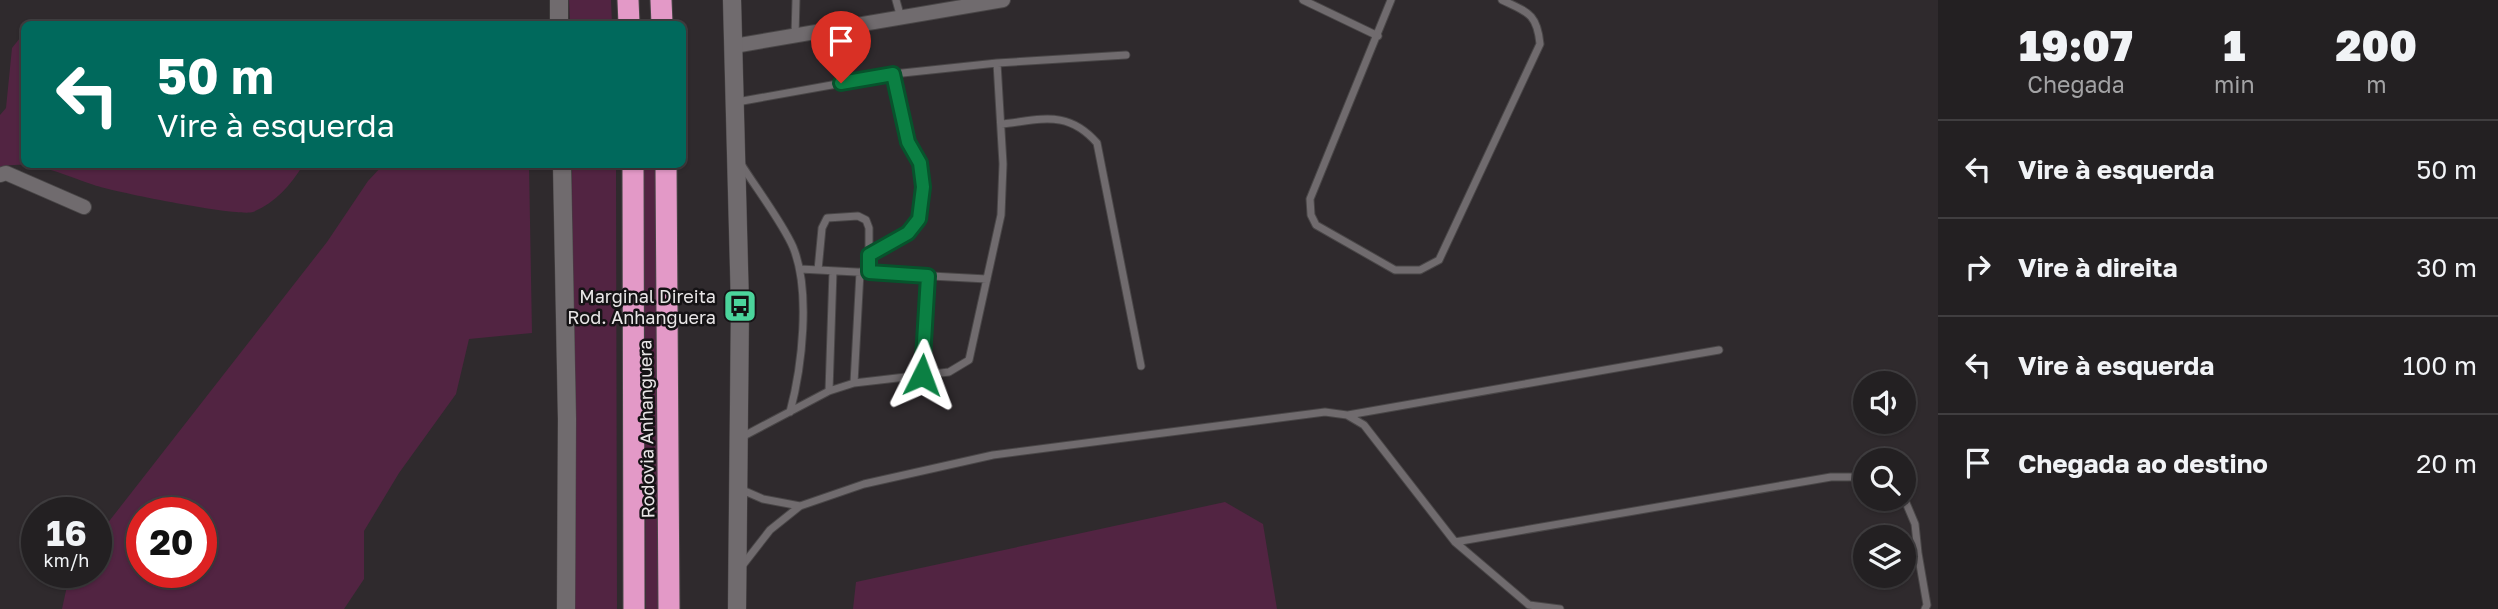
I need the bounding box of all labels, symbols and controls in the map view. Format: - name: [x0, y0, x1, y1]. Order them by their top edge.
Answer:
- pin: [811, 11, 871, 83]
- text: 19:07: [2019, 20, 2133, 70]
- text: 1: [2223, 20, 2245, 70]
- text: 200: [2336, 20, 2417, 70]
- icon: arrive: [822, 22, 860, 60]
- text: 50 m: [157, 46, 274, 105]
- icon: left: [42, 49, 133, 140]
- text: Chegada: [2027, 70, 2125, 98]
- text: min: [2214, 70, 2255, 98]
- text: m: [2366, 70, 2386, 98]
- text: Vire à esquerda: [157, 106, 395, 144]
- icon: left: [1959, 150, 1997, 188]
- text: Vire à esquerda: [2018, 154, 2214, 185]
- text: 50 m: [2416, 154, 2477, 185]
- icon: right: [1959, 248, 1997, 286]
- text: Vire à direita: [2018, 252, 2178, 283]
- text: 30 m: [2416, 252, 2477, 283]
- place label: Marginal Direita Rod. Anhanguera: [567, 285, 716, 328]
- bus stop icon: Marginal Direita Rod. Anhanguera: [721, 287, 759, 325]
- position arrow: [885, 338, 959, 412]
- street label: Rodovia Anhanguera: [633, 339, 659, 519]
- icon: left: [1959, 346, 1997, 384]
- text: Vire à esquerda: [2018, 350, 2214, 381]
- text: 100 m: [2403, 350, 2477, 381]
- map controls: [1853, 371, 1916, 588]
- button: sound: [1853, 371, 1916, 434]
- icon: arrive: [1959, 444, 1997, 482]
- button: search: [1853, 448, 1916, 511]
- text: Chegada ao destino: [2018, 448, 2268, 479]
- text: 20 m: [2416, 448, 2477, 479]
- speed limit sign: 20: [126, 497, 217, 588]
- text: 16: [46, 512, 87, 554]
- button: layers: [1853, 525, 1916, 588]
- text: km/h: [44, 549, 89, 571]

